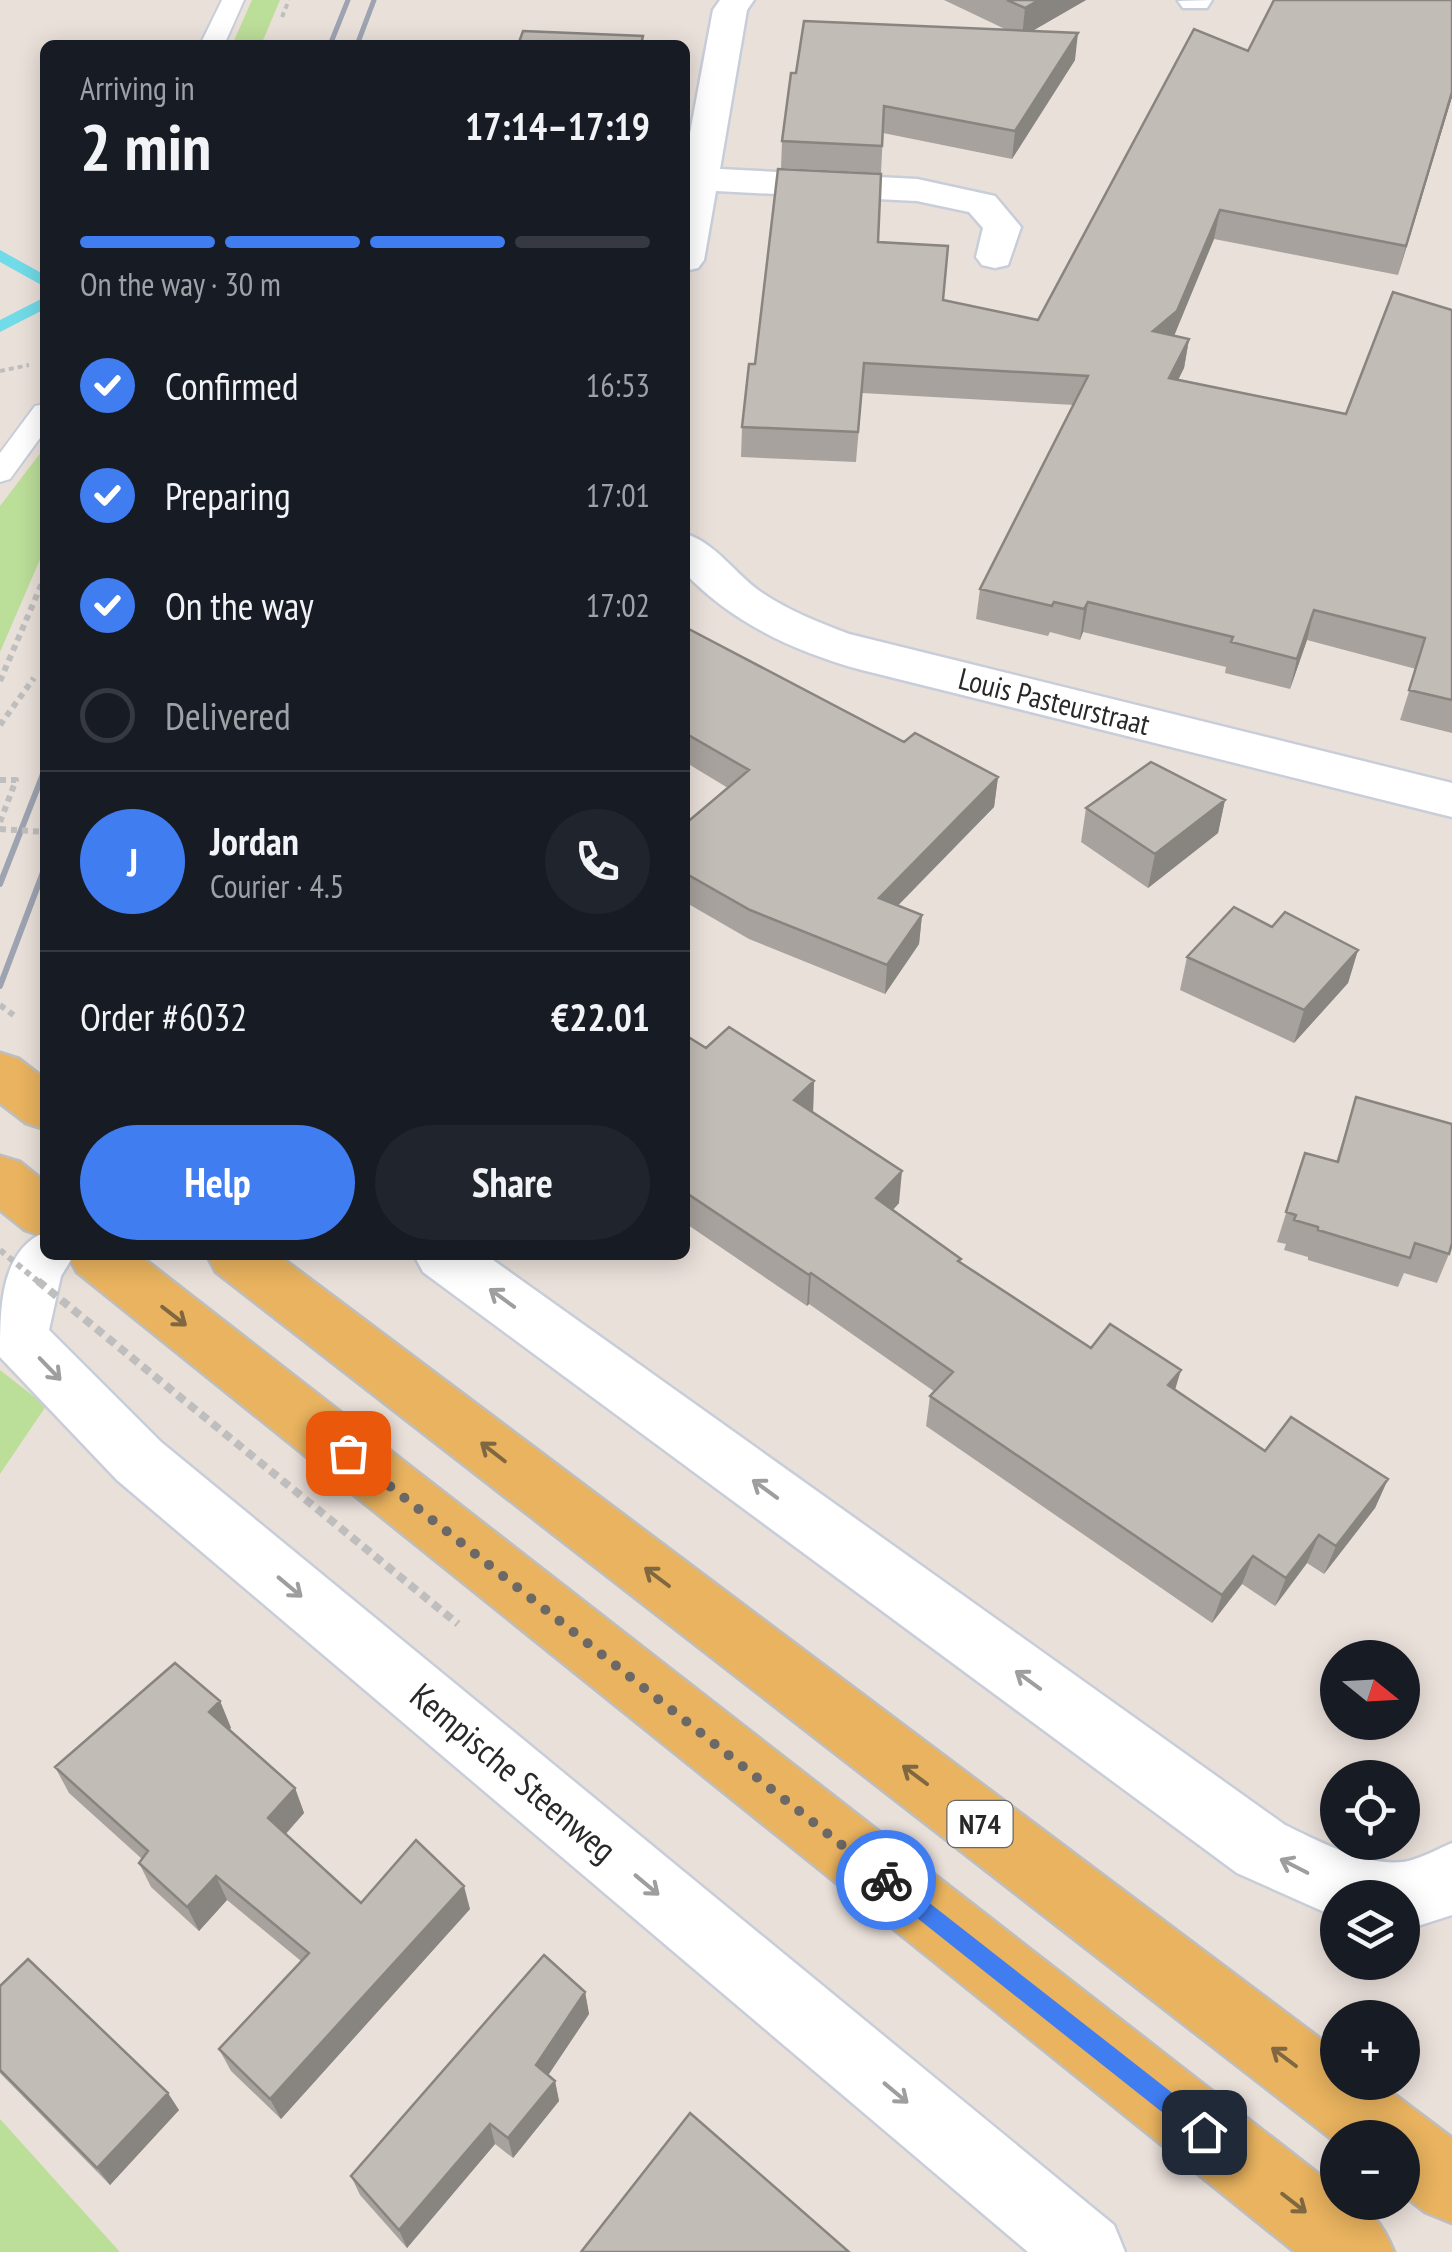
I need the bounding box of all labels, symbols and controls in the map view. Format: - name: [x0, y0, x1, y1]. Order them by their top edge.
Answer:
- text: Arriving in: [80, 67, 195, 109]
- text: 17:14–17:19: [465, 101, 650, 150]
- text: 2 min: [80, 104, 211, 188]
- text: On the way · 30 m: [80, 263, 281, 305]
- icon: check: [80, 358, 135, 413]
- text: Confirmed: [165, 361, 298, 410]
- text: 16:53: [586, 364, 650, 406]
- icon: check: [80, 468, 135, 523]
- text: Preparing: [165, 471, 291, 520]
- text: 17:01: [586, 474, 650, 516]
- icon: check: [80, 578, 135, 633]
- text: On the way: [165, 581, 313, 630]
- text: 17:02: [586, 584, 650, 626]
- street label: Louis Pasteurstraat: [955, 658, 1155, 743]
- text: Delivered: [165, 691, 291, 740]
- button: phone: [545, 809, 650, 914]
- text: Jordan: [210, 816, 299, 865]
- text: J: [127, 837, 138, 886]
- text: Courier · 4.5: [210, 865, 344, 907]
- text: Order #6032: [80, 992, 247, 1041]
- text: €22.01: [551, 992, 650, 1041]
- button: Help: [80, 1125, 355, 1240]
- button: Share: [375, 1125, 650, 1240]
- one-way arrow: [489, 1288, 516, 1309]
- one-way arrow: [160, 1304, 186, 1326]
- one-way arrow: [37, 1356, 61, 1380]
- pin: [306, 1411, 391, 1496]
- icon: bag: [321, 1426, 376, 1481]
- one-way arrow: [480, 1442, 507, 1463]
- one-way arrow: [752, 1479, 779, 1500]
- one-way arrow: [644, 1567, 671, 1588]
- one-way arrow: [277, 1575, 303, 1597]
- north arrow: [1320, 1640, 1420, 1740]
- map controls: [1320, 1640, 1420, 2220]
- one-way arrow: [1015, 1670, 1042, 1691]
- street label: Kempische Steenweg: [401, 1673, 626, 1872]
- button: locate: [1320, 1760, 1420, 1860]
- one-way arrow: [902, 1764, 929, 1785]
- road number: N74: [948, 1801, 1012, 1847]
- courier: [836, 1830, 936, 1930]
- icon: bike: [859, 1853, 914, 1908]
- one-way arrow: [1280, 1856, 1309, 1875]
- one-way arrow: [634, 1873, 659, 1896]
- button: layers: [1320, 1880, 1420, 1980]
- button: +: [1320, 2000, 1420, 2100]
- one-way arrow: [1272, 2046, 1298, 2068]
- one-way arrow: [883, 2082, 909, 2104]
- pin: [1162, 2090, 1247, 2175]
- icon: home: [1177, 2105, 1232, 2160]
- button: −: [1320, 2120, 1420, 2220]
- one-way arrow: [1280, 2192, 1306, 2214]

